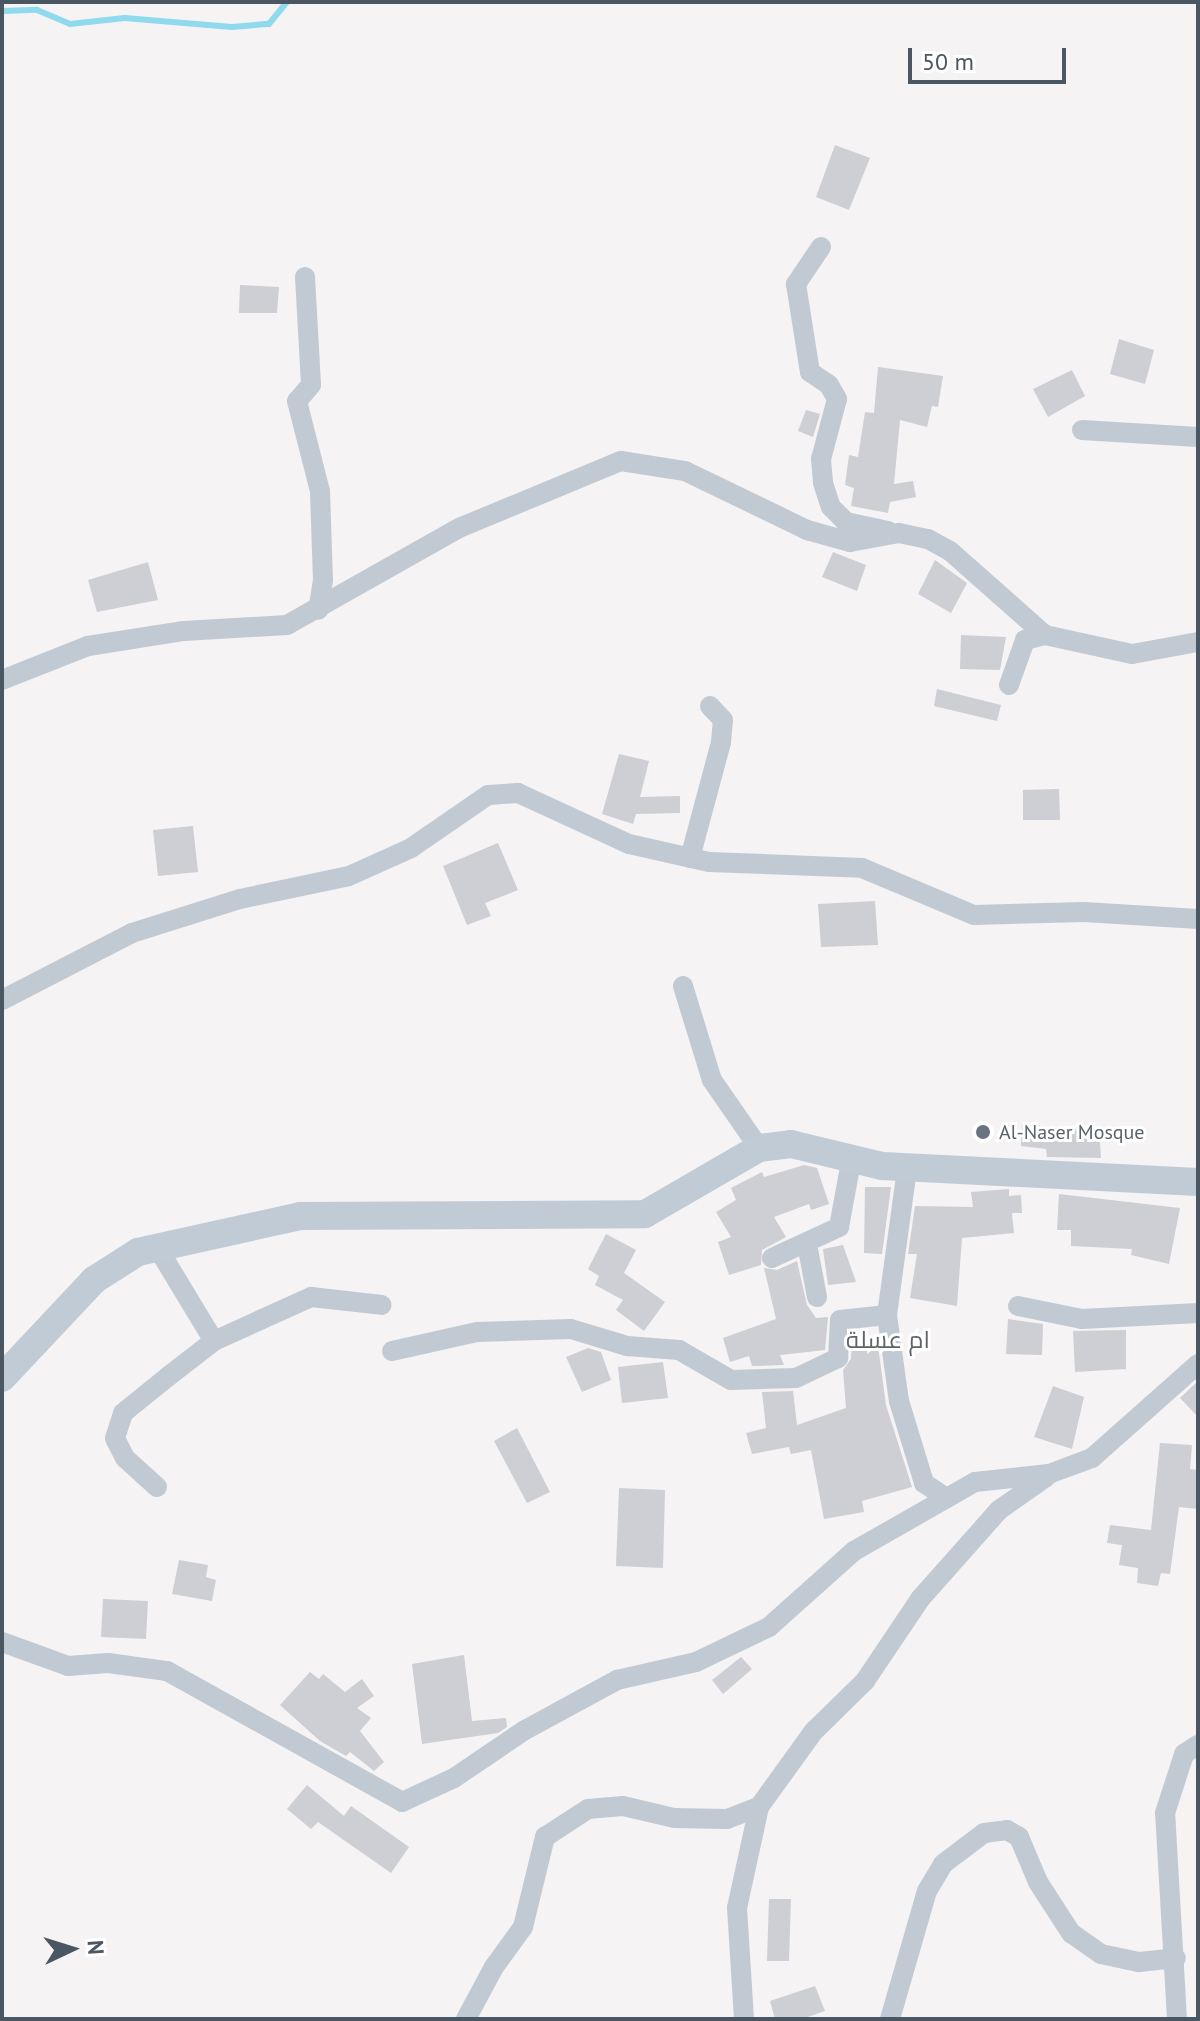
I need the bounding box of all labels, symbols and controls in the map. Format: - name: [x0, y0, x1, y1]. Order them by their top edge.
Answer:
- scale bar: [912, 32, 1070, 82]
- text: 50 m: [922, 46, 974, 77]
- place label: Al-Naser Mosque: [999, 1120, 1144, 1144]
- marker: Al-Naser Mosque: [974, 1123, 992, 1141]
- district label: ام عسلة: [846, 1326, 930, 1354]
- north arrow: [32, 1909, 112, 1989]
- text: N: [81, 1939, 110, 1956]

